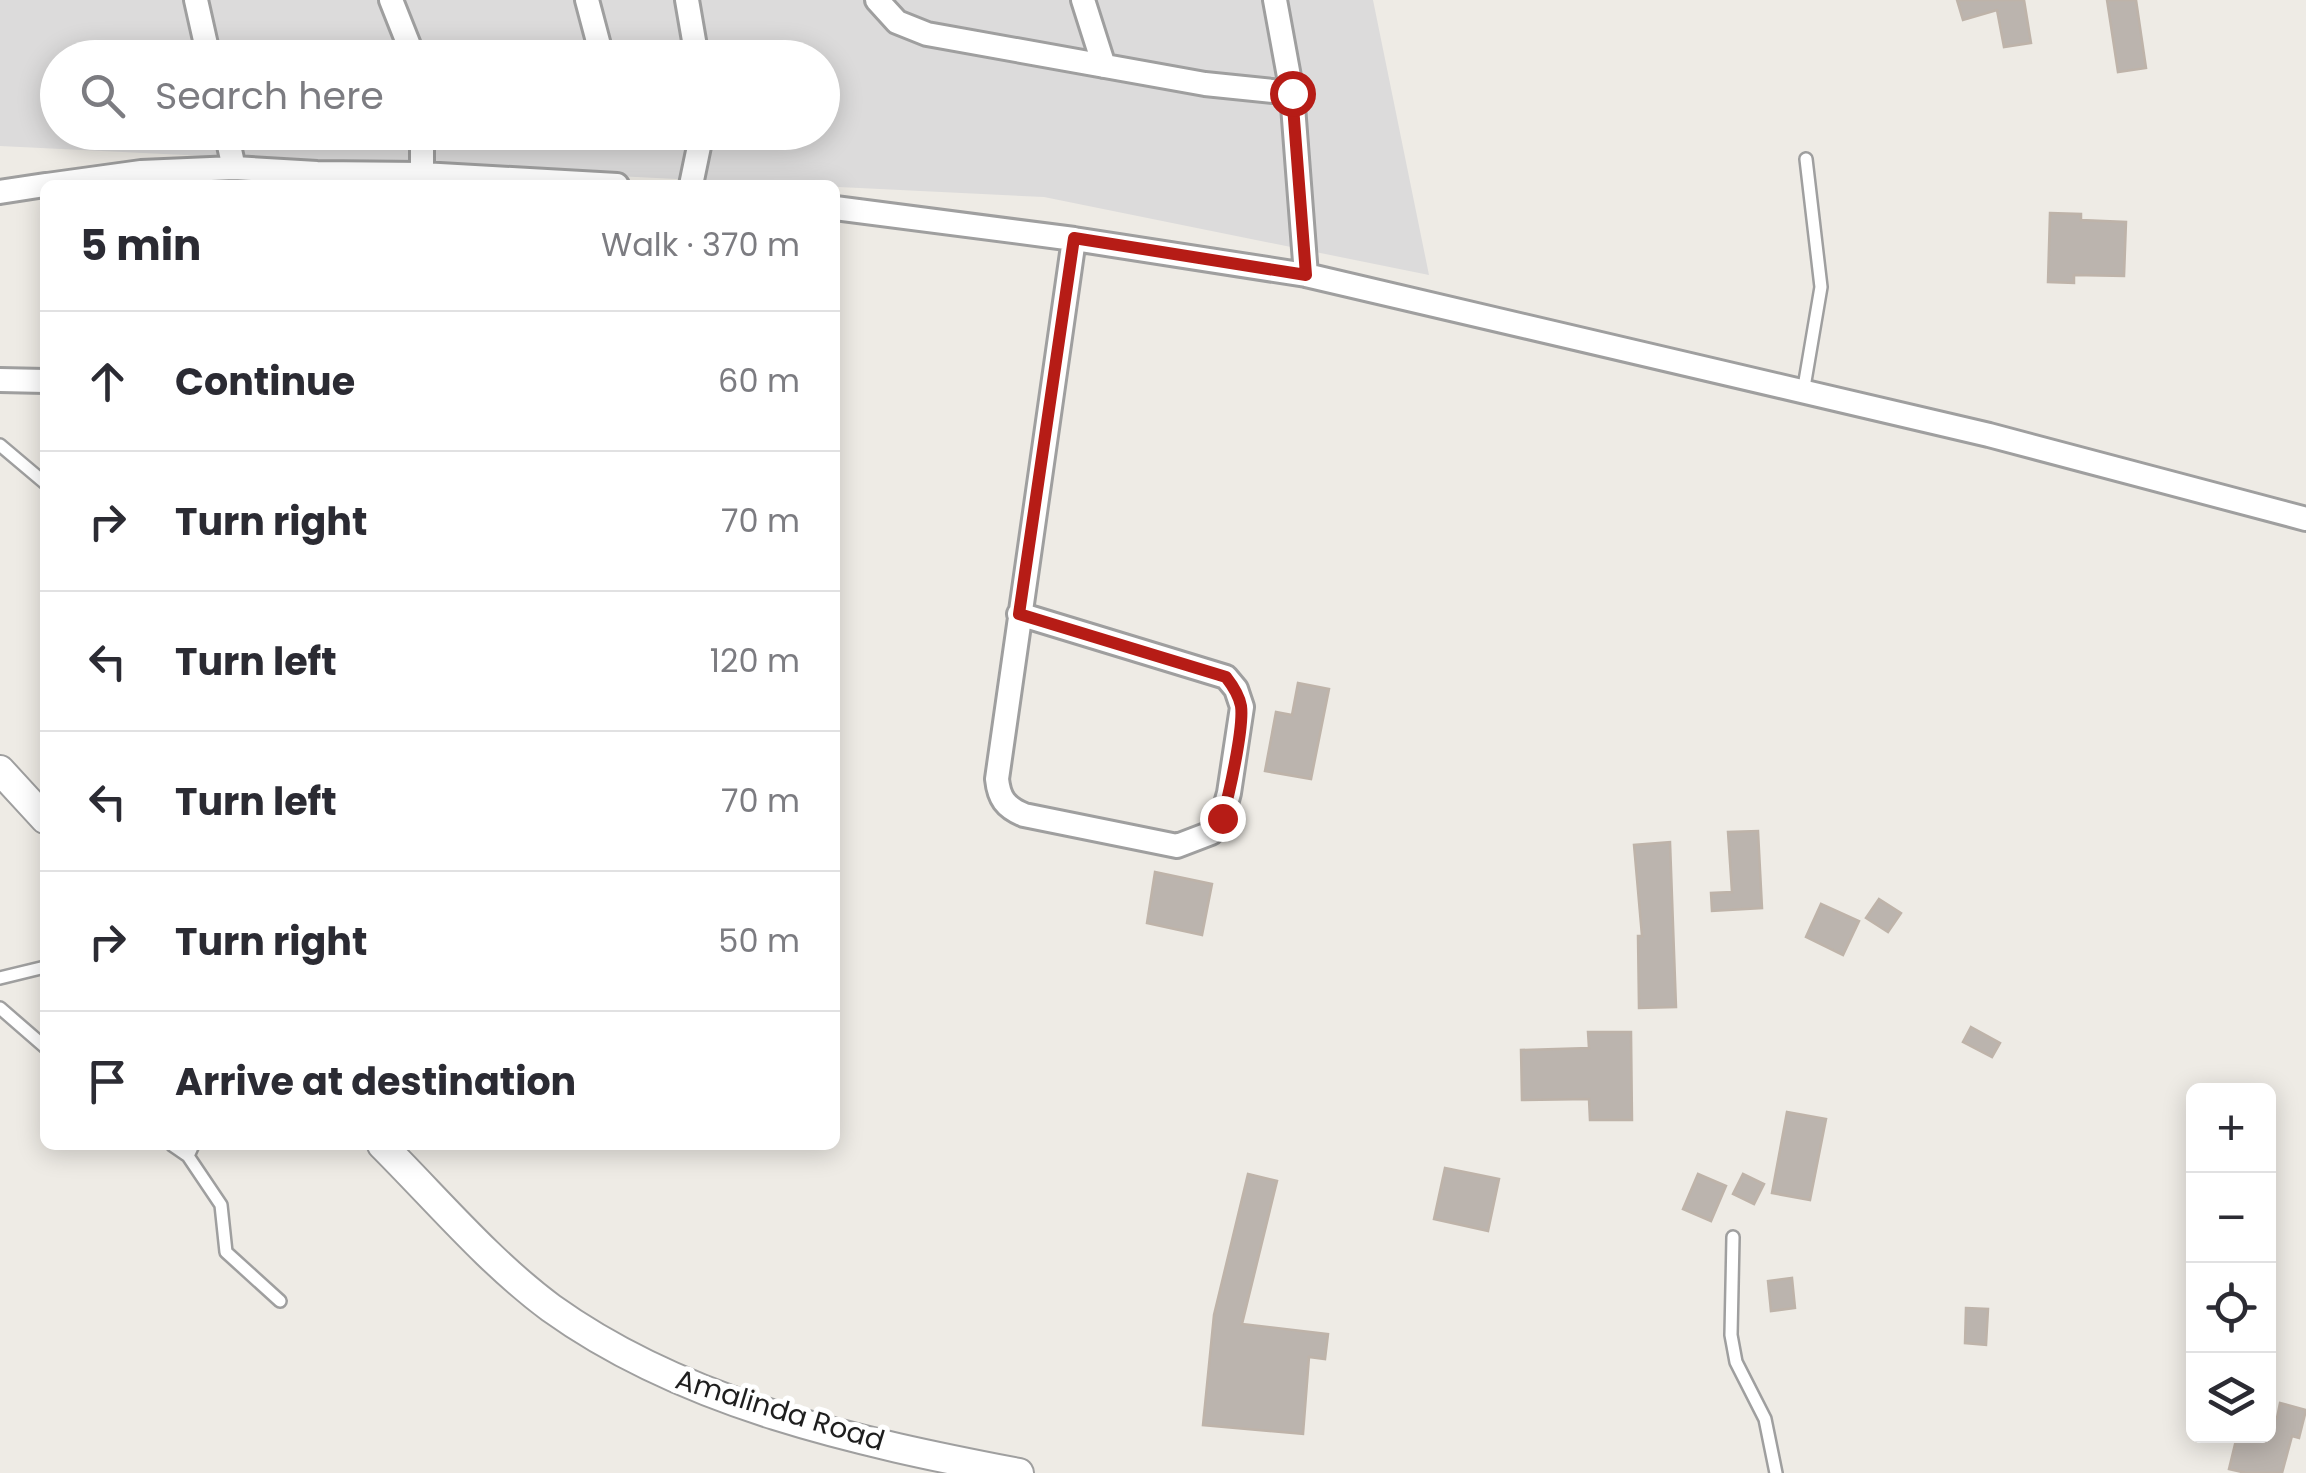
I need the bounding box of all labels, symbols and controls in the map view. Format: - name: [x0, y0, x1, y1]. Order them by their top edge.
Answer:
- search box: [40, 40, 840, 150]
- icon: search: [75, 68, 130, 123]
- text: Search here: [155, 69, 384, 122]
- route start: [1270, 71, 1316, 117]
- text: 5 min: [80, 216, 201, 275]
- text: Walk · 370 m: [601, 222, 800, 267]
- icon: ahead: [80, 354, 135, 409]
- text: Continue: [175, 355, 355, 408]
- text: 60 m: [718, 358, 800, 403]
- icon: right: [80, 494, 135, 549]
- text: Turn right: [175, 495, 367, 548]
- text: 70 m: [721, 498, 800, 543]
- icon: left: [80, 634, 135, 689]
- text: Turn left: [175, 635, 337, 688]
- text: 120 m: [710, 638, 800, 683]
- icon: left: [80, 774, 135, 829]
- text: Turn left: [175, 775, 337, 828]
- text: 70 m: [721, 778, 800, 823]
- route end: [1200, 796, 1246, 842]
- icon: right: [80, 914, 135, 969]
- text: Turn right: [175, 915, 367, 968]
- text: 50 m: [718, 918, 800, 963]
- icon: arrive: [80, 1054, 135, 1109]
- text: Arrive at destination: [175, 1055, 576, 1108]
- map controls: [2186, 1083, 2276, 1443]
- button: +: [2186, 1083, 2276, 1173]
- button: −: [2186, 1173, 2276, 1263]
- button: locate: [2186, 1263, 2276, 1353]
- button: layers: [2186, 1353, 2276, 1443]
- street label: Amalinda Road: [671, 1360, 889, 1460]

